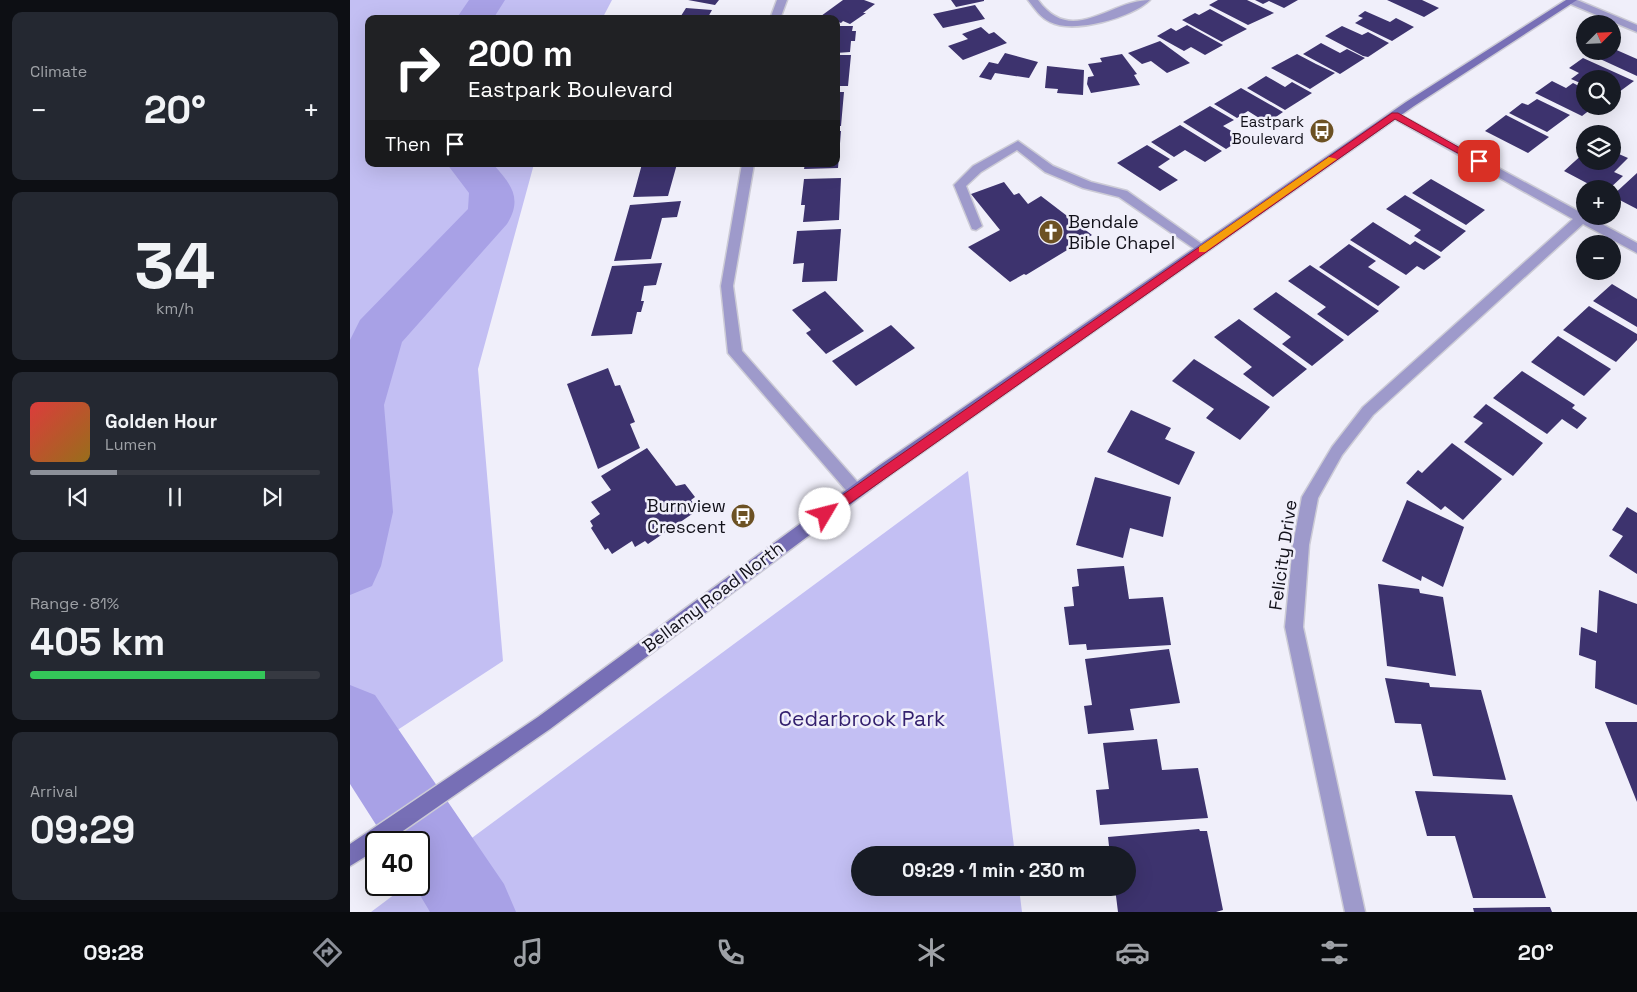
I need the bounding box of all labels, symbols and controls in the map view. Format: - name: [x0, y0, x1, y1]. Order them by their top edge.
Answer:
- north arrow: [1576, 15, 1621, 60]
- map controls: [1576, 15, 1621, 280]
- text: 200 m: [468, 32, 573, 76]
- icon: right: [385, 35, 450, 100]
- text: Climate: [30, 61, 87, 82]
- button: search: [1576, 70, 1621, 115]
- text: Eastpark Boulevard: [468, 75, 673, 103]
- text: 20°: [144, 86, 206, 134]
- text: −: [30, 92, 47, 128]
- text: +: [303, 92, 320, 128]
- place label: Eastpark Boulevard: [1232, 112, 1304, 148]
- bus stop icon: Eastpark Boulevard: [1309, 118, 1335, 144]
- button: layers: [1576, 125, 1621, 170]
- icon: arrive: [441, 130, 469, 158]
- text: Then: [385, 132, 431, 157]
- pin: [1458, 140, 1500, 182]
- icon: arrive: [1465, 147, 1493, 175]
- button: +: [1576, 180, 1621, 225]
- place label: Bendale Bible Chapel: [1068, 210, 1175, 254]
- church icon: Bendale Bible Chapel: [1038, 219, 1064, 245]
- text: 34: [135, 224, 215, 307]
- button: −: [1576, 235, 1621, 280]
- text: km/h: [156, 298, 194, 319]
- text: Golden Hour: [105, 409, 217, 434]
- text: Lumen: [105, 434, 157, 455]
- icon: previous: [64, 483, 92, 511]
- icon: pause: [161, 483, 189, 511]
- icon: next: [258, 483, 286, 511]
- position arrow: [798, 487, 850, 539]
- place label: Burnview Crescent: [647, 494, 726, 538]
- street label: Felicity Drive: [1263, 498, 1302, 612]
- bus stop icon: Burnview Crescent: [730, 503, 756, 529]
- street label: Bellamy Road North: [638, 536, 788, 657]
- text: Range · 81%: [30, 593, 119, 614]
- text: 405 km: [30, 618, 165, 666]
- park label: Cedarbrook Park: [779, 705, 945, 732]
- text: Arrival: [30, 781, 78, 802]
- text: 09:29: [30, 806, 135, 854]
- speed limit sign: 40: [365, 831, 430, 896]
- text: 09:29 · 1 min · 230 m: [902, 858, 1085, 883]
- icon: directions: [310, 935, 345, 970]
- icon: music: [511, 935, 546, 970]
- icon: phone: [713, 935, 748, 970]
- icon: climate: [914, 935, 949, 970]
- icon: car: [1115, 935, 1150, 970]
- icon: filters: [1317, 935, 1352, 970]
- text: 09:28: [83, 938, 144, 966]
- text: 20°: [1518, 938, 1554, 966]

